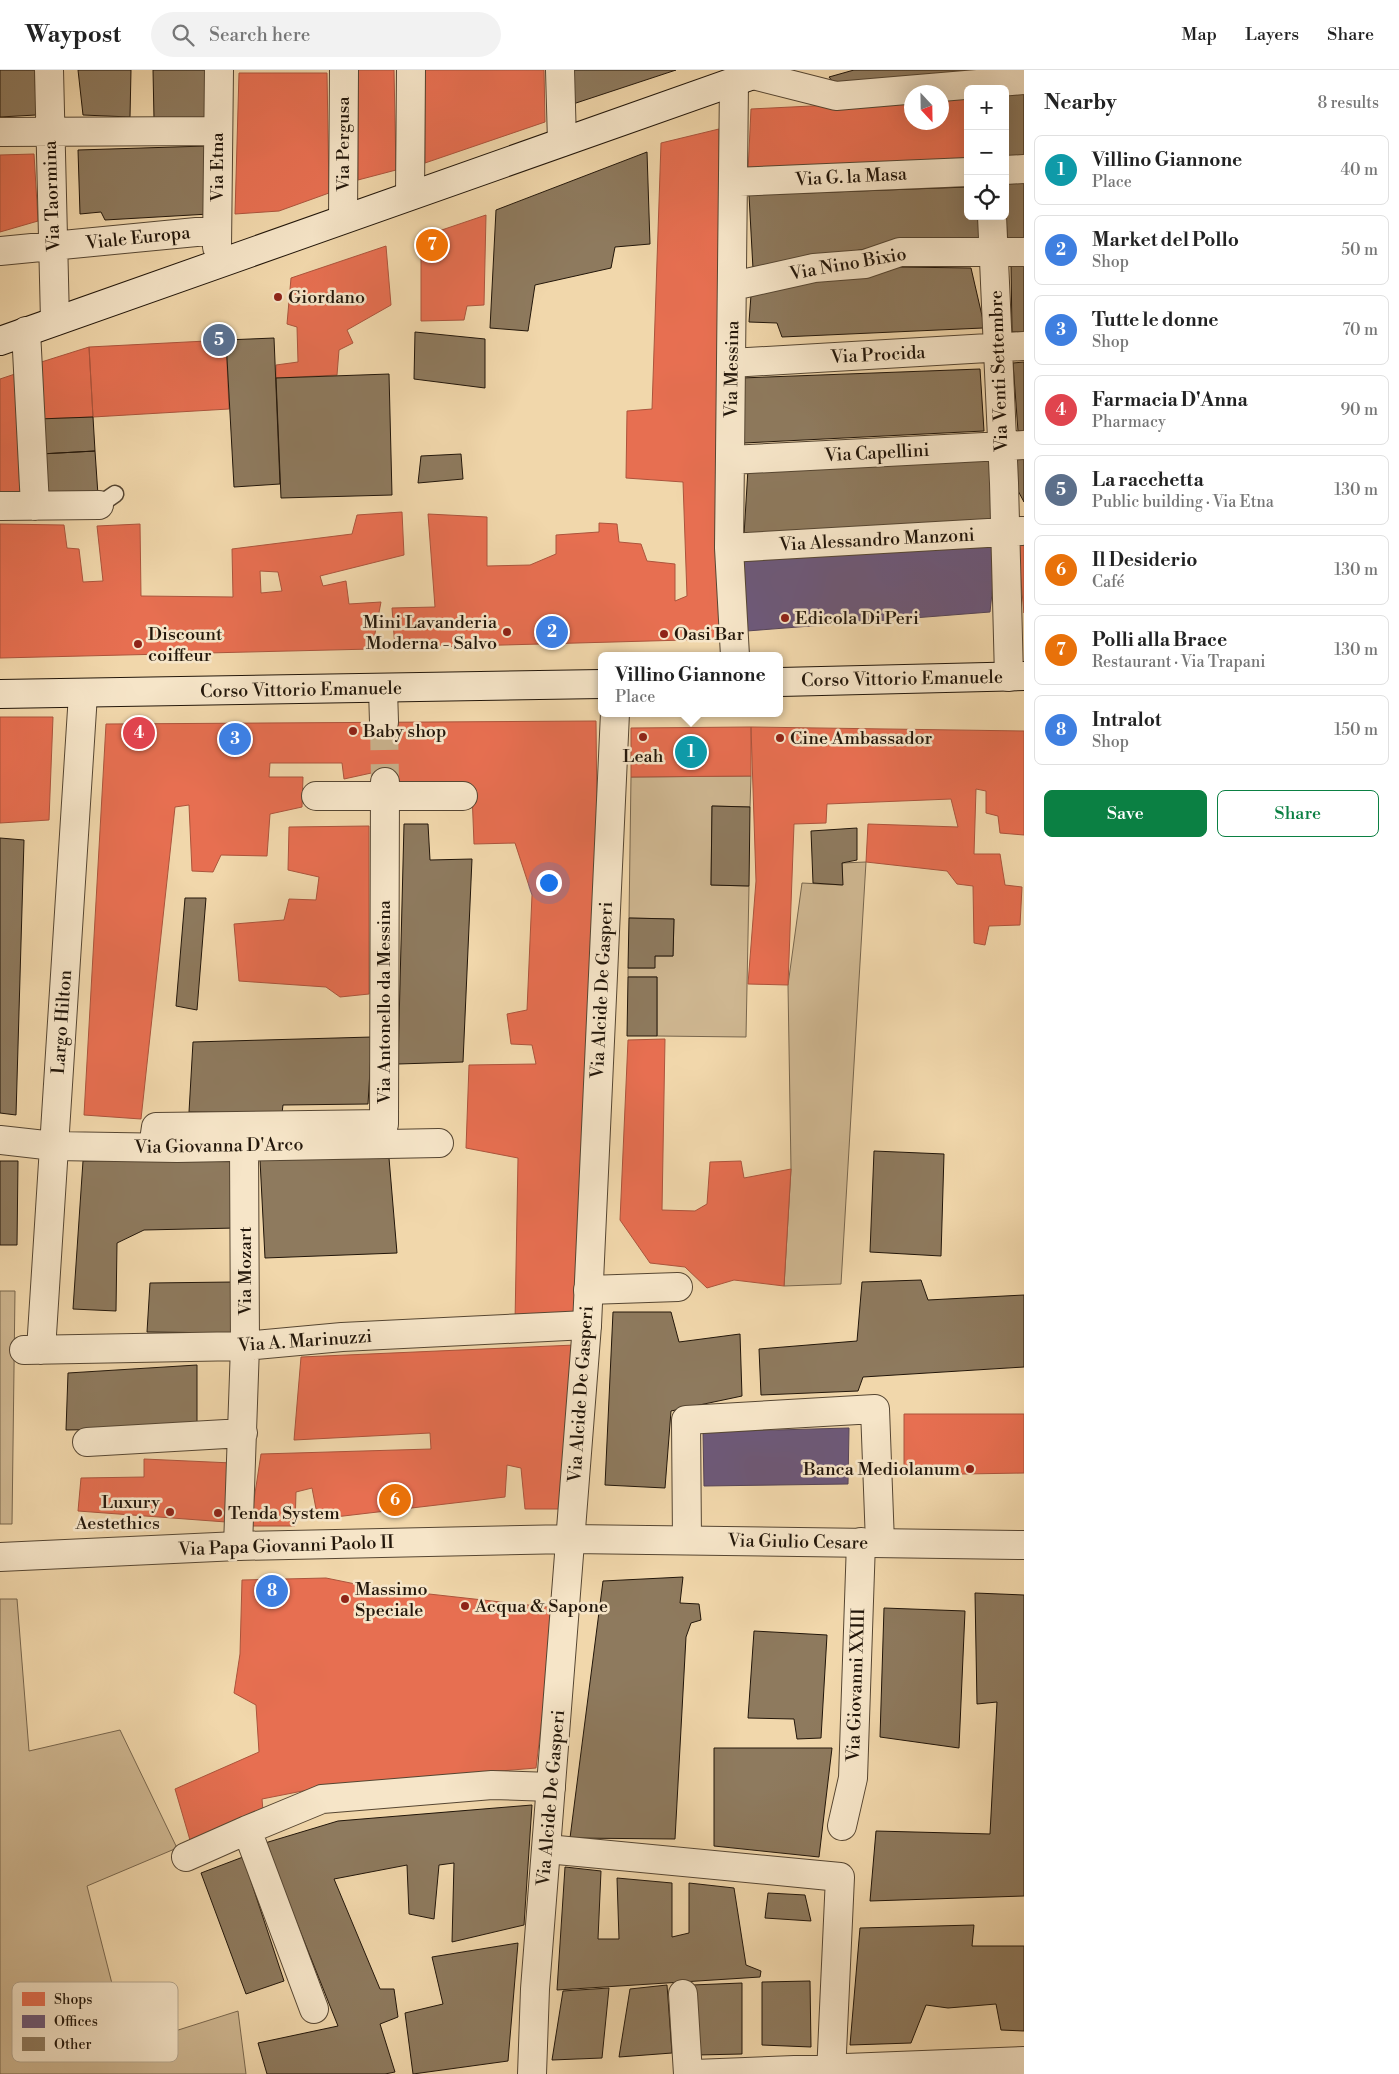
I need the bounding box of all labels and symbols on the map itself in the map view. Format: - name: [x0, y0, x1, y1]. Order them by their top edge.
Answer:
- north arrow: [904, 85, 949, 130]
- street label: Via Pergusa: [332, 96, 355, 193]
- street label: Via Etna: [206, 131, 229, 203]
- street label: Via Taormina: [39, 139, 65, 253]
- street label: Via G. la Masa: [794, 163, 908, 191]
- street label: Viale Europa: [84, 221, 192, 255]
- pin: 7: [416, 226, 448, 264]
- street label: Via Nino Bixio: [787, 242, 908, 286]
- place label: Giordano: [288, 286, 365, 309]
- street label: Via Venti Settembre: [985, 290, 1013, 453]
- marker: Giordano: [272, 291, 284, 303]
- street label: Via Messina: [720, 319, 744, 419]
- pin: 5: [203, 321, 235, 359]
- street label: Via Procida: [829, 341, 927, 369]
- street label: Via Capellini: [823, 439, 930, 467]
- street label: Via Alessandro Manzoni: [778, 523, 975, 557]
- place label: Edicola Di Peri: [795, 607, 919, 630]
- place label: Mini Lavanderia Moderna - Salvo: [363, 611, 498, 655]
- marker: Edicola Di Peri: [779, 612, 791, 624]
- pin: 2: [536, 613, 568, 651]
- place label: Discount coiffeur: [148, 623, 223, 667]
- place label: Oasi Bar: [674, 623, 744, 646]
- marker: Mini Lavanderia Moderna - Salvo: [501, 626, 513, 638]
- marker: Oasi Bar: [658, 628, 670, 640]
- marker: Discount coiffeur: [132, 638, 144, 650]
- street label: Corso Vittorio Emanuele: [801, 666, 1003, 692]
- street label: Corso Vittorio Emanuele: [200, 677, 402, 703]
- pin: 4: [123, 714, 155, 752]
- pin: 3: [219, 720, 251, 758]
- place label: Baby shop: [362, 720, 446, 743]
- marker: Baby shop: [347, 725, 359, 737]
- place label: Cine Ambassador: [790, 727, 933, 750]
- marker: Leah: [637, 731, 649, 743]
- marker: Cine Ambassador: [774, 732, 786, 744]
- pin: 1: [675, 733, 707, 771]
- place label: Leah: [623, 745, 664, 768]
- your location: [536, 870, 562, 896]
- street label: Via Antonello da Messina: [373, 899, 396, 1105]
- street label: Via Alcide De Gasperi: [586, 901, 618, 1080]
- street label: Largo Hilton: [47, 969, 77, 1075]
- street label: Via Giovanna D'Arco: [133, 1133, 304, 1159]
- street label: Via Mozart: [234, 1226, 257, 1317]
- street label: Via Alcide De Gasperi: [563, 1305, 599, 1484]
- street label: Via A. Marinuzzi: [236, 1325, 373, 1357]
- place label: Banca Mediolanum: [802, 1458, 960, 1481]
- marker: Banca Mediolanum: [964, 1463, 976, 1475]
- pin: 6: [379, 1481, 411, 1519]
- place label: Luxury Aestethics: [74, 1491, 160, 1535]
- place label: Tenda System: [228, 1502, 340, 1525]
- marker: Luxury Aestethics: [164, 1506, 176, 1518]
- marker: Tenda System: [212, 1507, 224, 1519]
- street label: Via Giulio Cesare: [727, 1529, 868, 1555]
- street label: Via Papa Giovanni Paolo II: [177, 1531, 394, 1561]
- pin: 8: [256, 1572, 288, 1610]
- place label: Massimo Speciale: [355, 1578, 428, 1622]
- marker: Massimo Speciale: [339, 1593, 351, 1605]
- place label: Acqua & Sapone: [474, 1595, 608, 1618]
- marker: Acqua & Sapone: [459, 1600, 471, 1612]
- street label: Via Giovanni XXIII: [842, 1608, 870, 1763]
- street label: Via Alcide De Gasperi: [532, 1709, 570, 1888]
- legend: [12, 1982, 178, 2062]
- text: Shops: [54, 1991, 92, 2009]
- text: Offices: [54, 2013, 98, 2031]
- text: Other: [54, 2036, 92, 2054]

